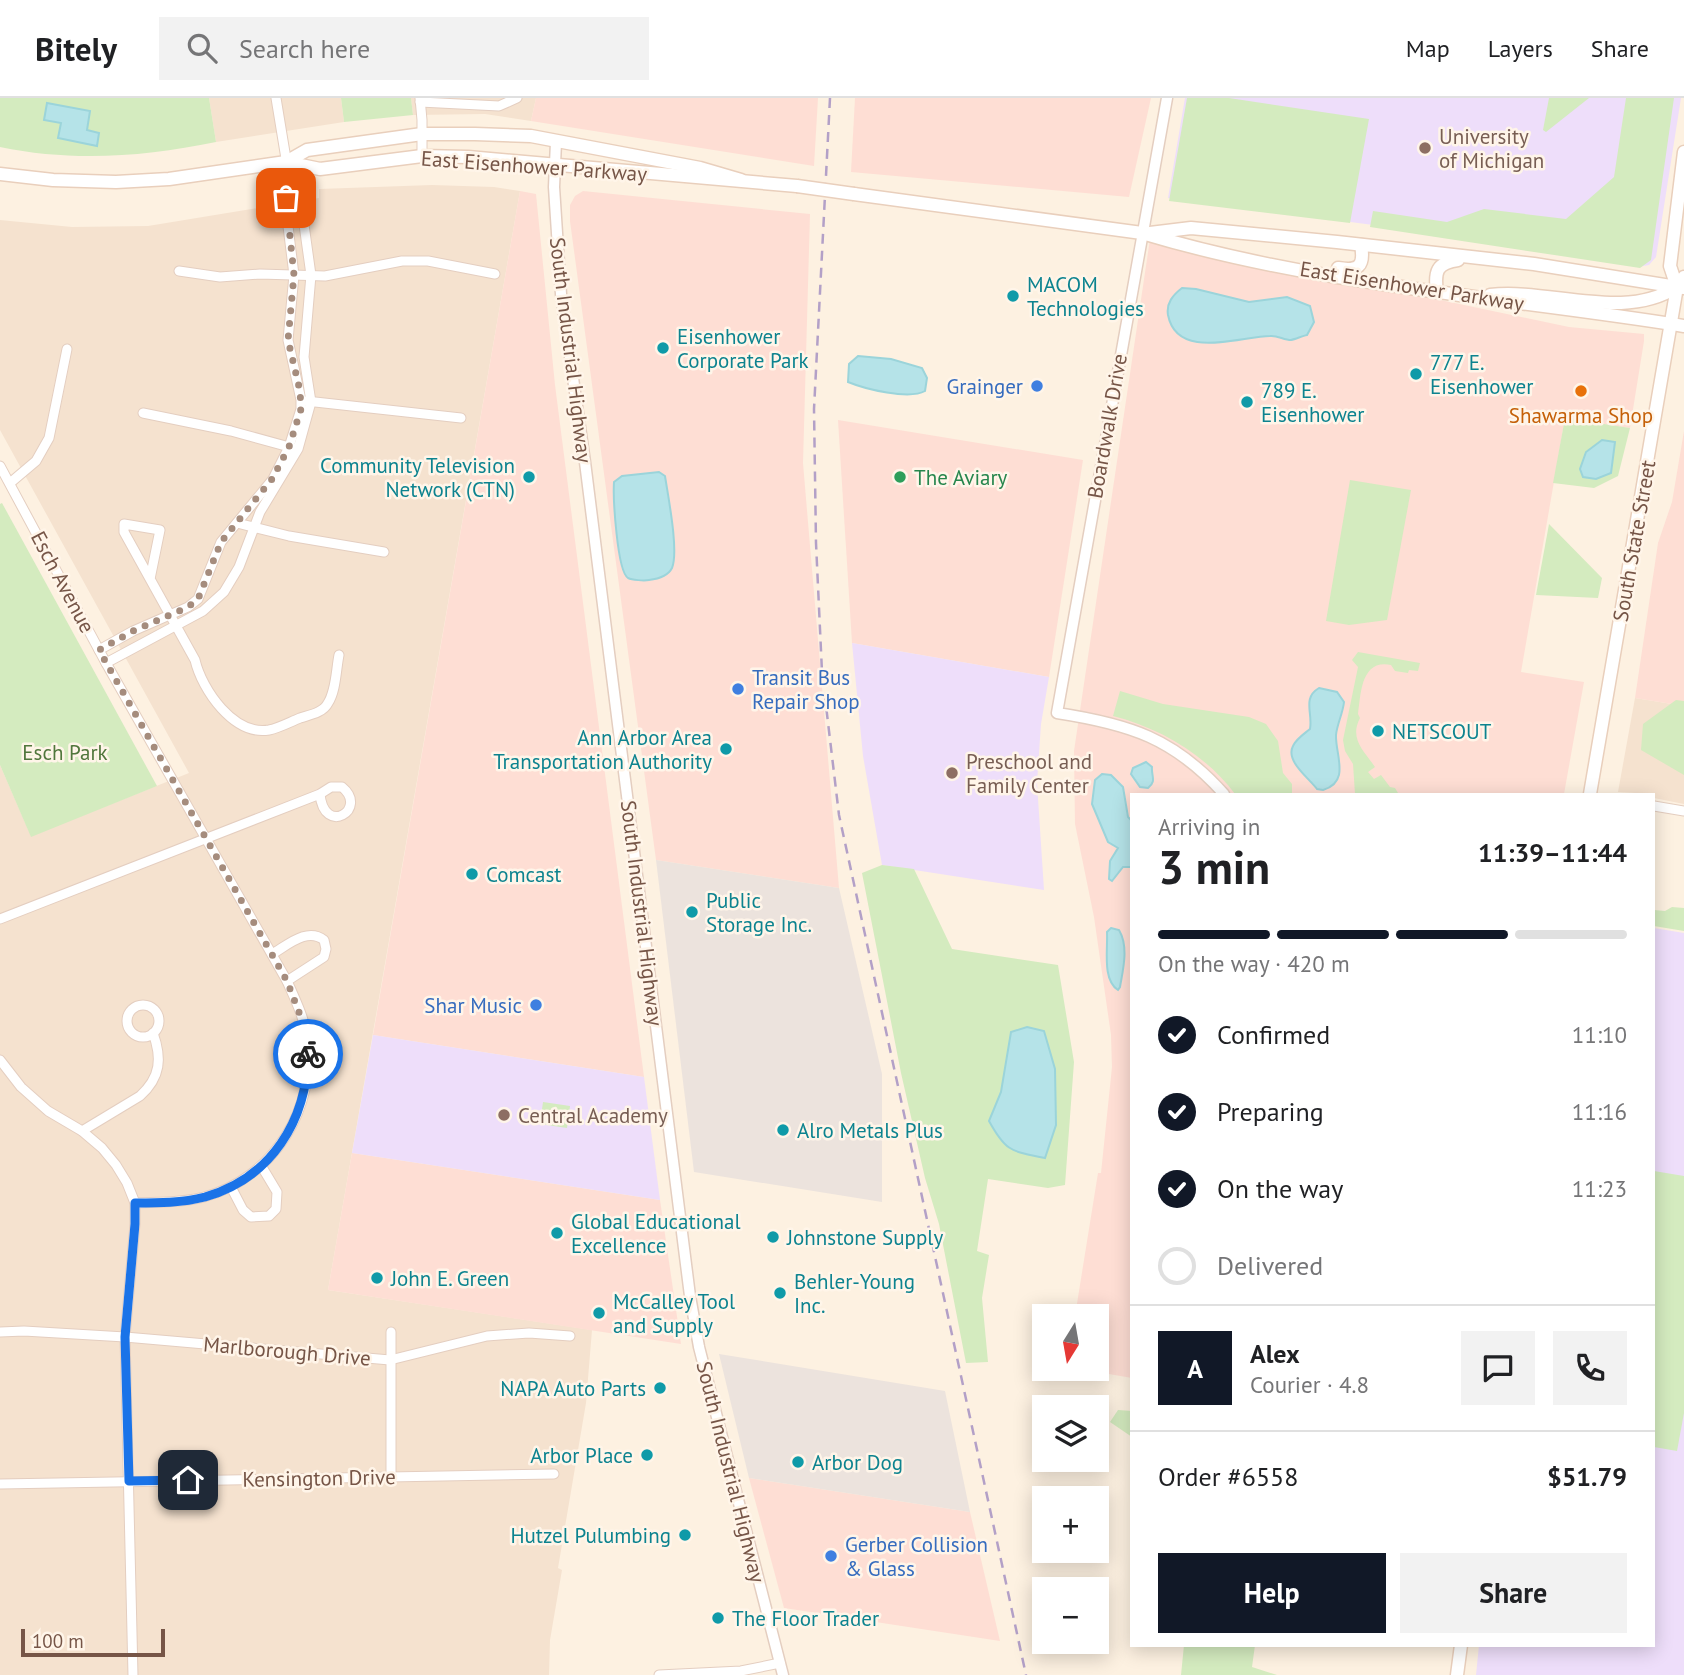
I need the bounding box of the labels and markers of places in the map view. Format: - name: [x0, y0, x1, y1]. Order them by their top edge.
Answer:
- place label: University of Michigan: [1439, 123, 1544, 174]
- marker: University of Michigan: [1417, 140, 1433, 156]
- pin: [256, 168, 316, 228]
- place label: MACOM Technologies: [1027, 271, 1144, 322]
- marker: MACOM Technologies: [1005, 288, 1021, 304]
- place label: Eisenhower Corporate Park: [677, 323, 809, 374]
- marker: Eisenhower Corporate Park: [655, 340, 671, 356]
- place label: 777 E. Eisenhower: [1430, 349, 1533, 400]
- marker: 777 E. Eisenhower: [1408, 366, 1424, 382]
- place label: Grainger: [946, 373, 1023, 400]
- place label: 789 E. Eisenhower: [1261, 377, 1364, 428]
- marker: Grainger: [1029, 378, 1045, 394]
- marker: Shawarma Shop: [1573, 383, 1589, 399]
- marker: 789 E. Eisenhower: [1239, 394, 1255, 410]
- place label: Shawarma Shop: [1509, 402, 1653, 429]
- place label: Community Television Network (CTN): [320, 452, 515, 503]
- place label: The Aviary: [914, 464, 1008, 491]
- marker: Community Television Network (CTN): [521, 469, 537, 485]
- marker: The Aviary: [892, 469, 908, 485]
- place label: Transit Bus Repair Shop: [752, 664, 860, 715]
- marker: Transit Bus Repair Shop: [730, 681, 746, 697]
- place label: NETSCOUT: [1392, 718, 1492, 745]
- marker: NETSCOUT: [1370, 723, 1386, 739]
- place label: Ann Arbor Area Transportation Authority: [493, 724, 712, 775]
- marker: Ann Arbor Area Transportation Authority: [718, 741, 734, 757]
- place label: Preschool and Family Center: [966, 748, 1092, 799]
- marker: Preschool and Family Center: [944, 765, 960, 781]
- place label: Comcast: [486, 861, 561, 888]
- marker: Comcast: [464, 866, 480, 882]
- place label: Public Storage Inc.: [706, 887, 812, 938]
- marker: Public Storage Inc.: [684, 904, 700, 920]
- place label: Shar Music: [424, 992, 522, 1019]
- marker: Shar Music: [528, 997, 544, 1013]
- place label: Central Academy: [518, 1102, 668, 1129]
- marker: Central Academy: [496, 1107, 512, 1123]
- place label: Alro Metals Plus: [797, 1117, 943, 1144]
- marker: Alro Metals Plus: [775, 1122, 791, 1138]
- place label: Global Educational Excellence: [571, 1208, 741, 1259]
- place label: Johnstone Supply: [786, 1224, 943, 1251]
- marker: Global Educational Excellence: [549, 1225, 565, 1241]
- marker: Johnstone Supply: [765, 1229, 781, 1245]
- place label: John E. Green: [390, 1265, 509, 1292]
- place label: Behler-Young Inc.: [794, 1268, 915, 1319]
- marker: John E. Green: [369, 1270, 385, 1286]
- marker: Behler-Young Inc.: [772, 1285, 788, 1301]
- place label: McCalley Tool and Supply: [613, 1288, 735, 1339]
- marker: McCalley Tool and Supply: [591, 1305, 607, 1321]
- place label: NAPA Auto Parts: [500, 1375, 646, 1402]
- marker: NAPA Auto Parts: [652, 1380, 668, 1396]
- place label: Arbor Place: [530, 1442, 633, 1469]
- marker: Arbor Place: [639, 1447, 655, 1463]
- place label: Arbor Dog: [812, 1449, 903, 1476]
- pin: [158, 1450, 218, 1510]
- marker: Arbor Dog: [790, 1454, 806, 1470]
- place label: Hutzel Pulumbing: [510, 1522, 671, 1549]
- marker: Hutzel Pulumbing: [677, 1527, 693, 1543]
- place label: Gerber Collision & Glass: [845, 1531, 988, 1582]
- marker: Gerber Collision & Glass: [823, 1548, 839, 1564]
- place label: The Floor Trader: [732, 1605, 879, 1632]
- marker: The Floor Trader: [710, 1610, 726, 1626]

